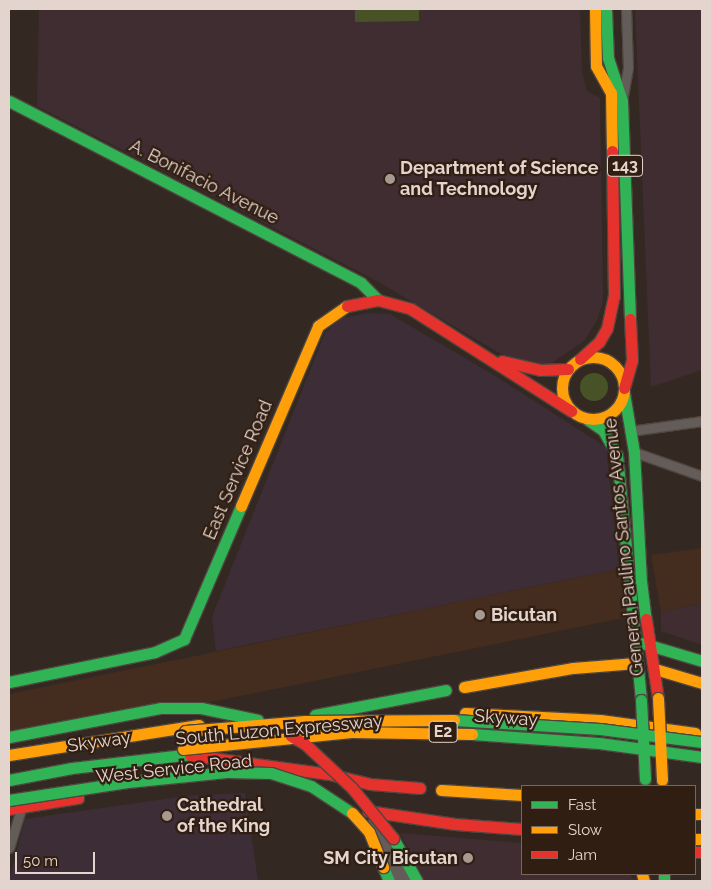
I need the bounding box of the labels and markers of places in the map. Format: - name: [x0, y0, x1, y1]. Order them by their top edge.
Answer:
- place label: Department of Science and Technology: [400, 158, 599, 200]
- marker: Department of Science and Technology: [384, 173, 396, 185]
- place label: Bicutan: [491, 604, 557, 626]
- marker: Bicutan: [473, 608, 487, 622]
- place label: Cathedral of the King: [177, 795, 271, 838]
- marker: Cathedral of the King: [161, 810, 173, 822]
- place label: SM City Bicutan: [323, 847, 458, 869]
- marker: SM City Bicutan: [462, 852, 474, 864]

